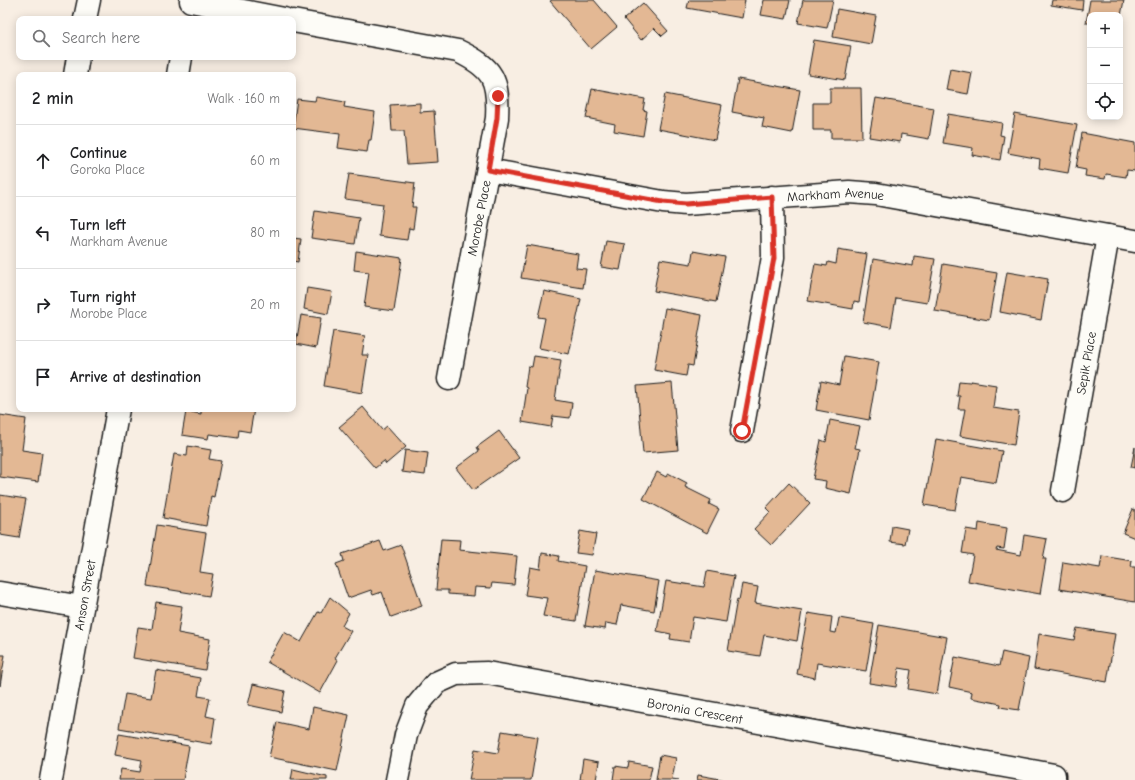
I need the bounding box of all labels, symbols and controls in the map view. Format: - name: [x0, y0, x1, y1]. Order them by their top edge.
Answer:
- map controls: [1087, 12, 1123, 120]
- button: +: [1087, 12, 1123, 48]
- search box: [16, 16, 296, 60]
- icon: search: [30, 27, 52, 49]
- text: Search here: [62, 29, 140, 47]
- button: −: [1087, 48, 1123, 84]
- button: locate: [1087, 84, 1123, 120]
- route end: [489, 87, 507, 105]
- text: 2 min: [32, 89, 73, 108]
- text: Walk · 160 m: [208, 91, 280, 106]
- text: Continue: [70, 144, 127, 162]
- icon: ahead: [32, 150, 54, 172]
- text: 60 m: [250, 153, 280, 168]
- text: Goroka Place: [70, 162, 145, 177]
- street label: Morobe Place: [464, 178, 494, 257]
- street label: Markham Avenue: [786, 184, 886, 204]
- text: Turn left: [70, 216, 126, 234]
- icon: left: [32, 222, 54, 244]
- text: 80 m: [250, 225, 280, 240]
- text: Markham Avenue: [70, 234, 167, 249]
- text: Turn right: [70, 288, 136, 306]
- icon: right: [32, 294, 54, 316]
- text: 20 m: [250, 297, 280, 312]
- text: Morobe Place: [70, 306, 147, 321]
- street label: Sepik Place: [1073, 330, 1099, 396]
- icon: arrive: [32, 366, 54, 388]
- text: Arrive at destination: [70, 368, 201, 386]
- route start: [733, 422, 751, 440]
- street label: Anson Street: [71, 557, 98, 631]
- street label: Boronia Crescent: [646, 694, 745, 727]

